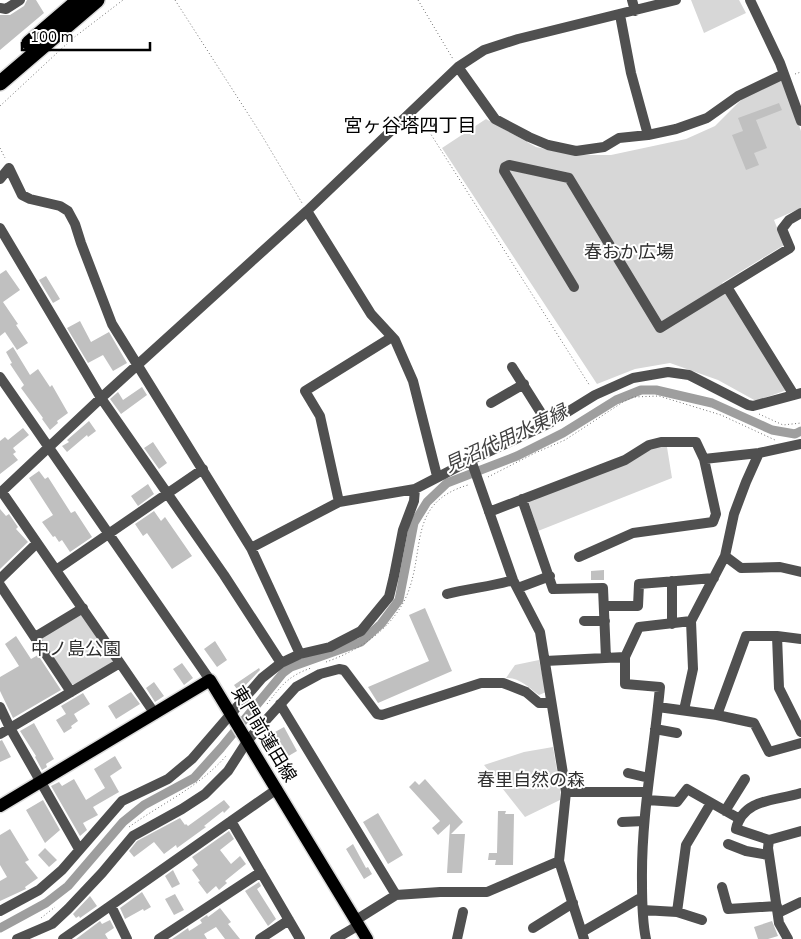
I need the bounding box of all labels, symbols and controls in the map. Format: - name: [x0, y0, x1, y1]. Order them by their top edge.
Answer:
- scale bar: [22, 20, 150, 52]
- text: 100 m: [30, 27, 74, 47]
- district label: 宮ヶ谷塔四丁目: [343, 113, 477, 139]
- park label: 春おか広場: [584, 240, 674, 264]
- water label: 見沼代用水東縁: [440, 398, 574, 479]
- park label: 中ノ島公園: [31, 637, 121, 661]
- street label: 東門前蓮田線: [226, 682, 302, 786]
- park label: 春里自然の森: [477, 768, 585, 792]

